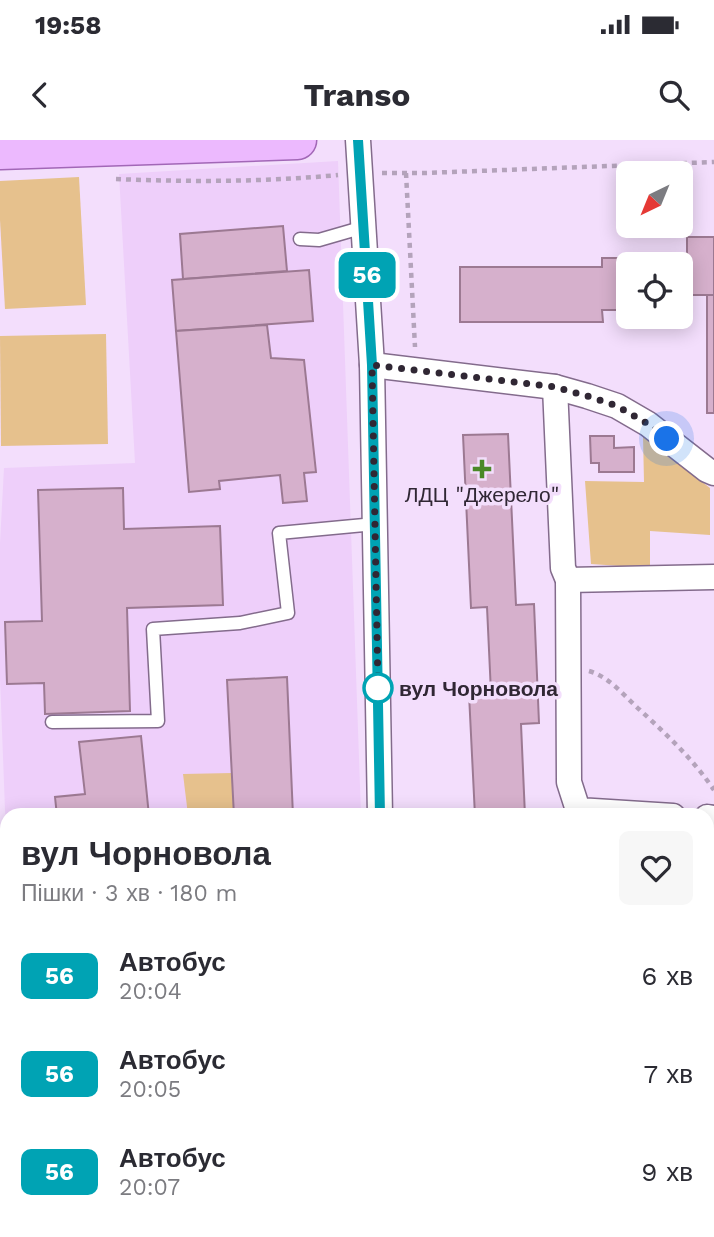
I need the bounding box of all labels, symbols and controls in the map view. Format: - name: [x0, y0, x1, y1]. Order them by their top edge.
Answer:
- text: 19:58: [35, 10, 102, 40]
- icon: back: [21, 76, 59, 114]
- text: Transo: [304, 76, 410, 114]
- icon: search: [655, 76, 693, 114]
- north arrow: [616, 161, 693, 238]
- map controls: [616, 161, 693, 329]
- line badge: 56: [336, 252, 398, 298]
- button: locate: [616, 252, 693, 329]
- text: 56: [353, 261, 381, 289]
- your location: [649, 421, 684, 456]
- marker: ЛДЦ "Джерело": [472, 459, 492, 479]
- place label: ЛДЦ "Джерело": [405, 482, 559, 507]
- marker: вул Чорновола: [363, 673, 393, 703]
- place label: вул Чорновола: [399, 676, 558, 701]
- button: heart: [619, 831, 693, 905]
- text: вул Чорновола: [21, 834, 271, 873]
- text: Пішки · 3 хв · 180 m: [21, 880, 238, 907]
- text: Автобус: [119, 947, 226, 977]
- text: 6 хв: [642, 961, 693, 991]
- text: 56: [45, 962, 74, 990]
- text: 20:04: [119, 978, 182, 1005]
- text: Автобус: [119, 1045, 226, 1075]
- text: 7 хв: [644, 1059, 693, 1089]
- text: 56: [45, 1060, 74, 1088]
- text: 20:05: [119, 1076, 181, 1103]
- text: Автобус: [119, 1143, 226, 1173]
- text: 9 хв: [641, 1157, 693, 1187]
- text: 56: [45, 1158, 74, 1186]
- text: 20:07: [119, 1174, 180, 1201]

